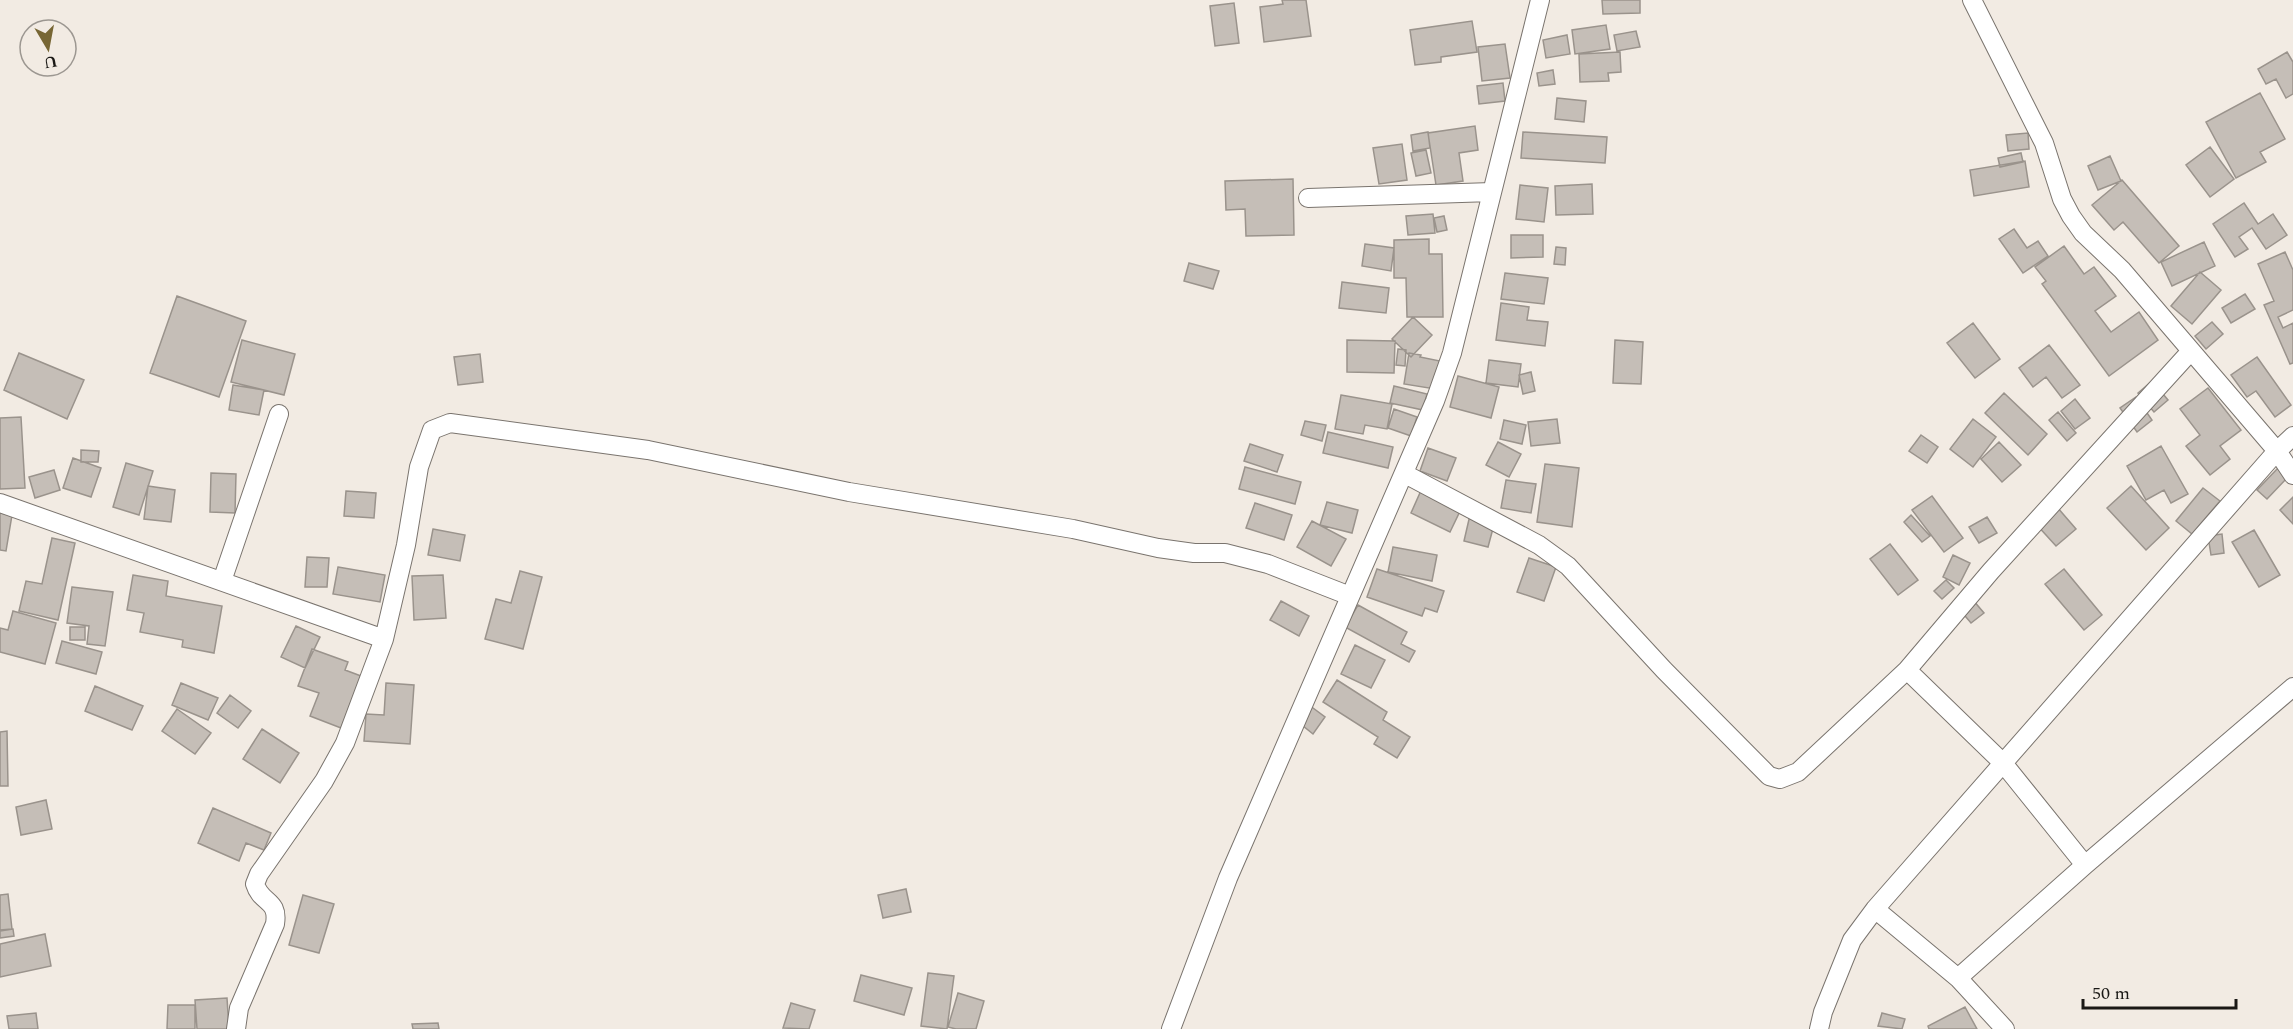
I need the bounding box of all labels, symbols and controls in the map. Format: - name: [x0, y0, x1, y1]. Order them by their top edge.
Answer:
- north arrow: [18, 18, 78, 78]
- text: U: [42, 49, 59, 75]
- scale bar: [2083, 972, 2236, 1010]
- text: 50 m: [2092, 980, 2130, 1007]

